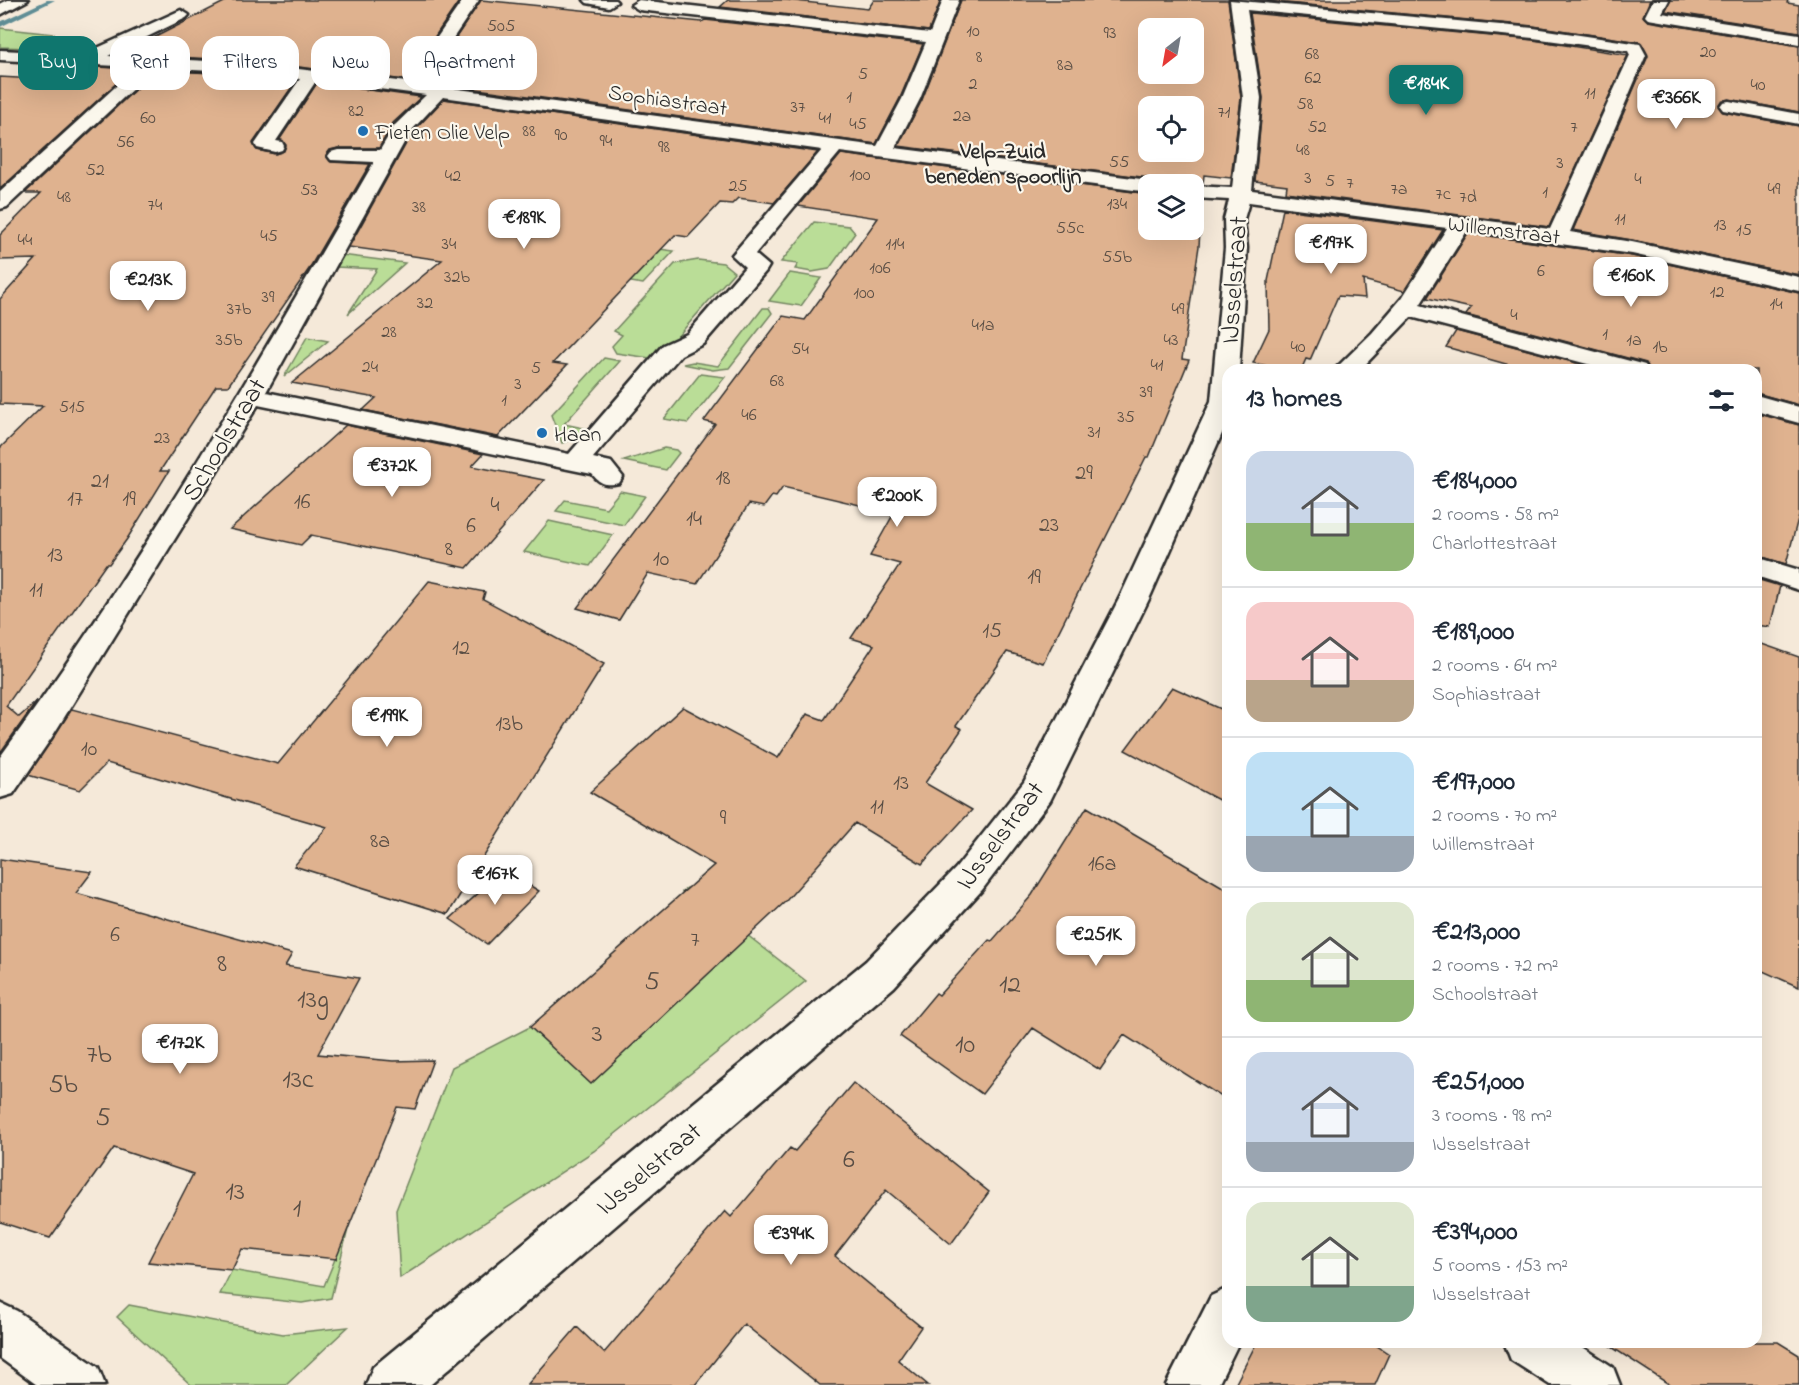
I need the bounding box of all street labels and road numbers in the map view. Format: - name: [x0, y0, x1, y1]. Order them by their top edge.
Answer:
- street label: Sophiastraat: [606, 78, 730, 126]
- street label: Willemstraat: [1446, 209, 1562, 255]
- street label: IJsselstraat: [1213, 215, 1259, 345]
- street label: Schoolstraat: [174, 371, 278, 510]
- street label: IJsselstraat: [948, 774, 1055, 899]
- street label: IJsselstraat: [589, 1114, 711, 1226]

